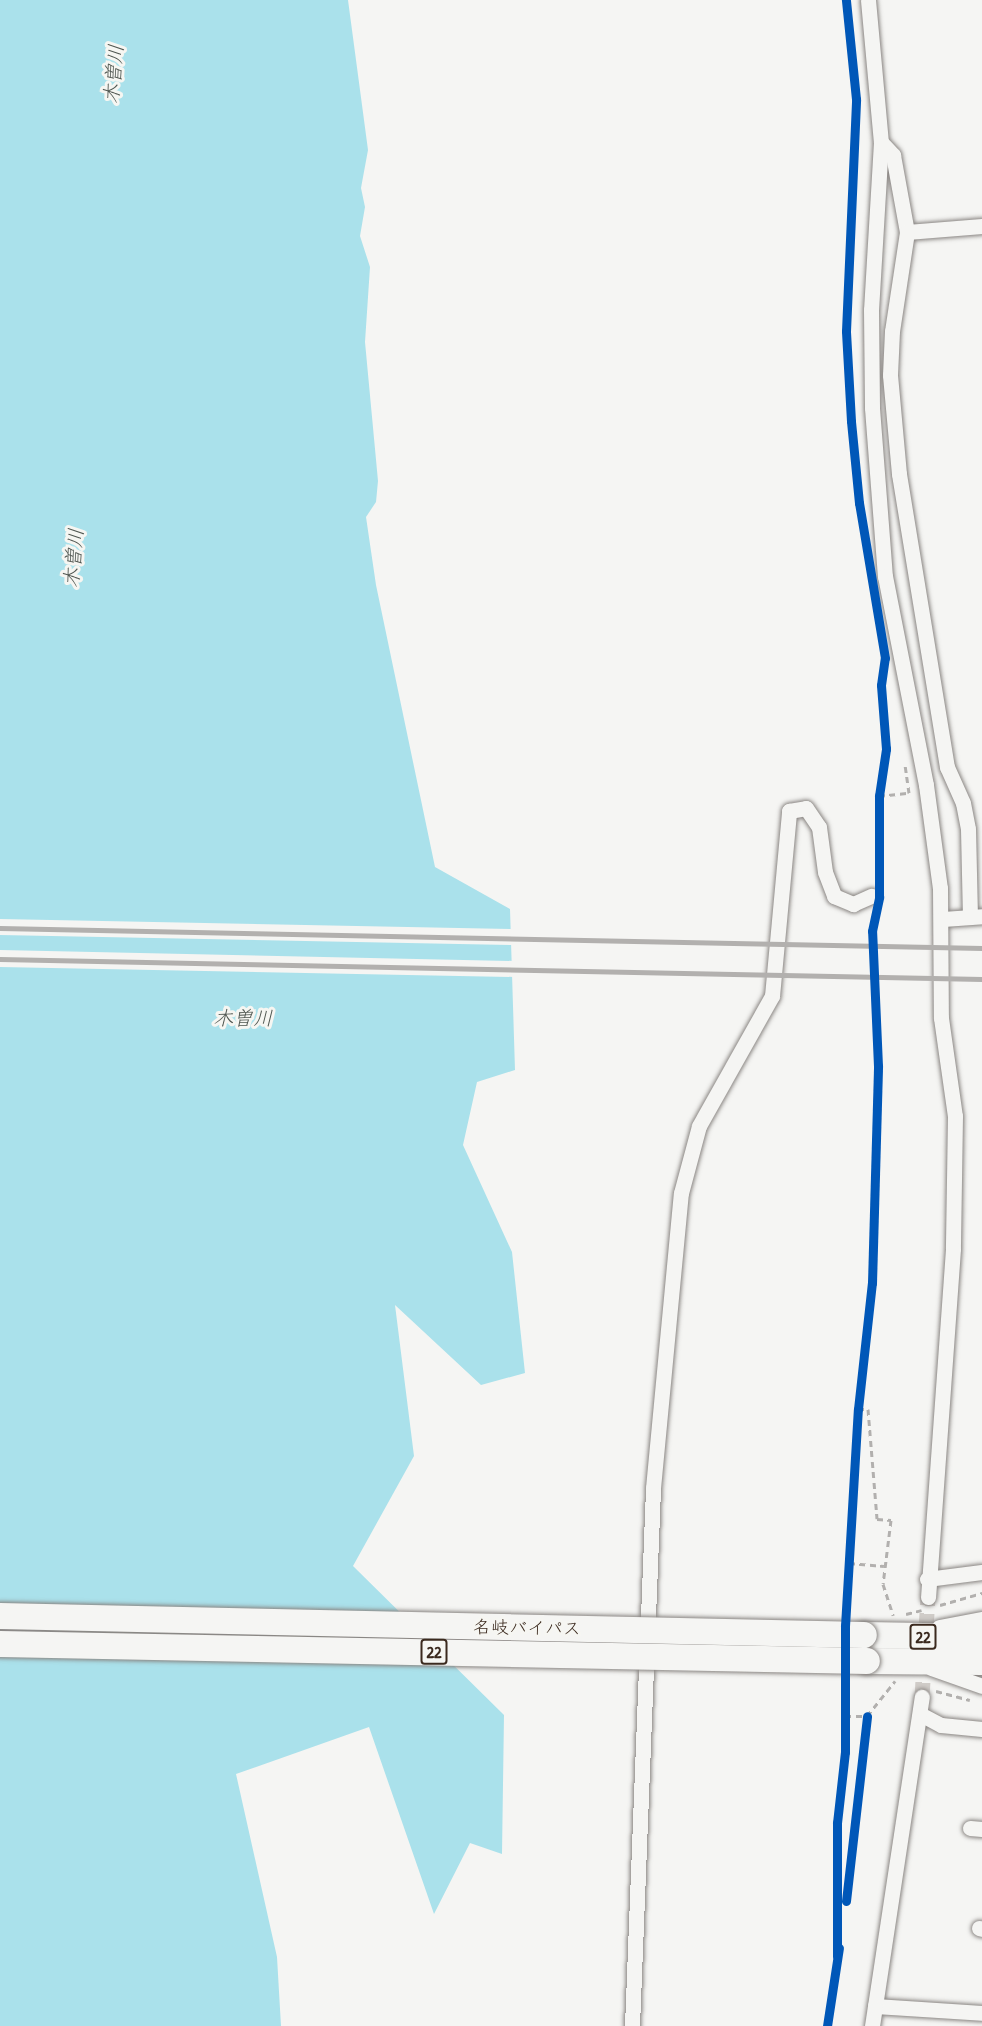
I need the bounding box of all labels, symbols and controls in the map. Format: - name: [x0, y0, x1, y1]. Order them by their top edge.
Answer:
- water label: 木曽川: [98, 43, 128, 105]
- water label: 木曽川: [58, 527, 88, 589]
- water label: 木曽川: [213, 1005, 273, 1029]
- street label: 名岐バイパス: [473, 1616, 581, 1640]
- road number: 22: [910, 1624, 936, 1650]
- road number: 22: [420, 1639, 448, 1665]

